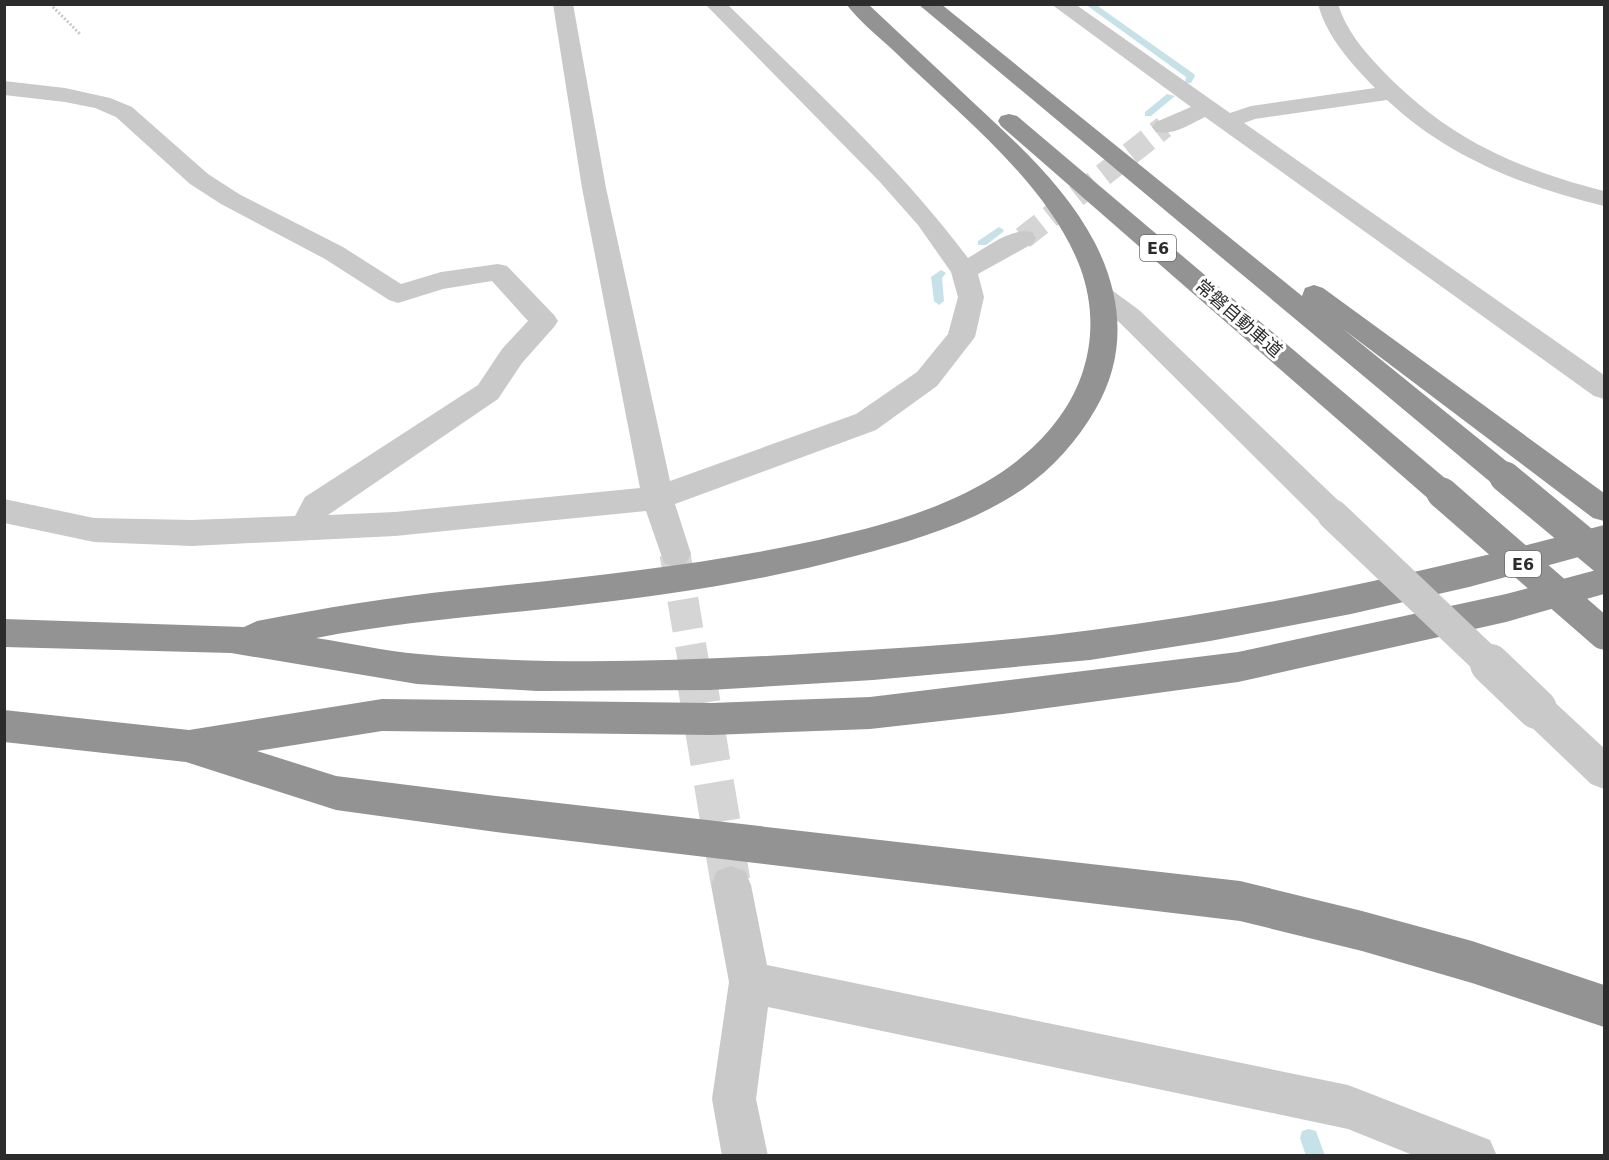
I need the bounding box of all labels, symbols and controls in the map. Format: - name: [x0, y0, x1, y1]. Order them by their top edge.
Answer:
- road number: E6: [1140, 235, 1176, 261]
- street label: 常磐自動車道: [1191, 275, 1287, 361]
- road number: E6: [1505, 551, 1541, 577]

